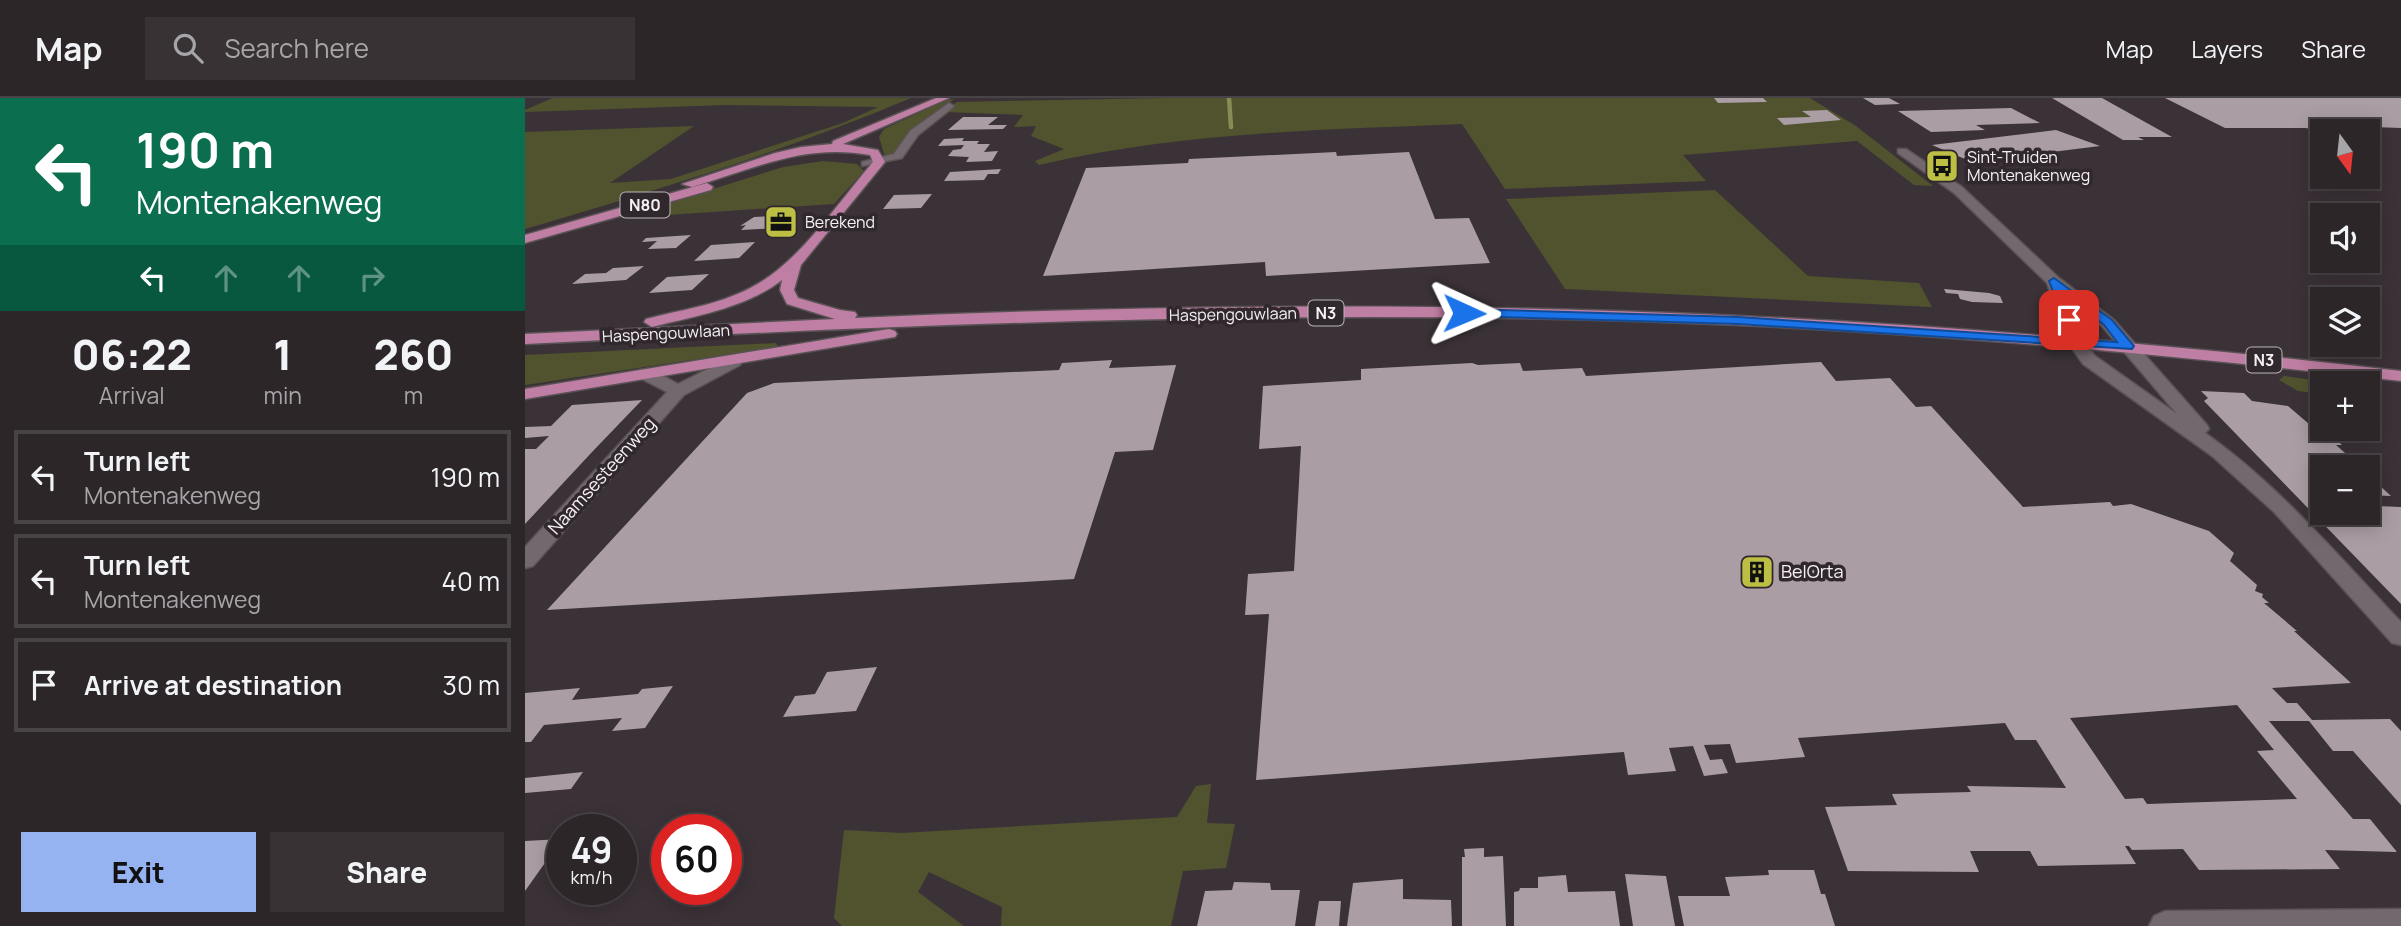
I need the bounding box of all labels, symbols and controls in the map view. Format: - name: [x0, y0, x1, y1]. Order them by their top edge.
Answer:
- search box: [145, 17, 635, 80]
- text: Map: [35, 26, 103, 71]
- icon: search: [169, 29, 207, 67]
- text: Search here: [225, 30, 369, 66]
- text: Map: [2106, 32, 2153, 65]
- text: Layers: [2191, 32, 2263, 65]
- text: Share: [2301, 32, 2366, 65]
- text: 190 m: [136, 116, 274, 183]
- north arrow: [2310, 119, 2380, 189]
- map controls: [2310, 119, 2380, 525]
- icon: left: [21, 126, 112, 217]
- place label: Sint-Truiden Montenakenweg: [1967, 146, 2090, 186]
- bus stop icon: Sint-Truiden Montenakenweg: [1923, 147, 1961, 185]
- text: Montenakenweg: [136, 180, 382, 224]
- road number: N80: [621, 192, 669, 218]
- office icon: Berekend: [762, 203, 800, 241]
- button: sound: [2310, 203, 2380, 273]
- place label: Berekend: [805, 211, 875, 233]
- icon: left: [134, 259, 172, 297]
- icon: ahead: [207, 259, 245, 297]
- icon: ahead: [280, 259, 318, 297]
- icon: right: [353, 259, 391, 297]
- position arrow: [1427, 276, 1501, 350]
- button: layers: [2310, 287, 2380, 357]
- pin: [2039, 290, 2099, 350]
- road number: N3: [1309, 300, 1343, 326]
- icon: arrive: [2050, 301, 2088, 339]
- street label: Haspengouwlaan: [1169, 302, 1297, 326]
- street label: Haspengouwlaan: [601, 319, 731, 347]
- text: 06:22: [72, 325, 192, 383]
- text: 1: [273, 325, 292, 383]
- text: 260: [374, 325, 453, 383]
- road number: N3: [2247, 348, 2281, 372]
- button: +: [2310, 371, 2380, 441]
- text: Arrival: [99, 379, 165, 411]
- text: min: [263, 379, 302, 411]
- text: m: [404, 379, 423, 411]
- street label: Naamsesteenweg: [542, 412, 660, 539]
- text: Turn left: [84, 443, 191, 479]
- button: −: [2310, 455, 2380, 525]
- icon: left: [25, 458, 63, 496]
- text: 190 m: [431, 459, 500, 495]
- text: Montenakenweg: [84, 479, 261, 511]
- text: Turn left: [84, 547, 191, 583]
- building icon: BelOrta: [1738, 553, 1776, 591]
- place label: BelOrta: [1781, 559, 1843, 583]
- icon: left: [25, 562, 63, 600]
- text: 40 m: [442, 563, 500, 599]
- text: Montenakenweg: [84, 583, 261, 615]
- icon: arrive: [25, 666, 63, 704]
- text: Arrive at destination: [84, 667, 342, 703]
- text: 30 m: [443, 667, 500, 703]
- speed limit sign: 60: [651, 814, 742, 905]
- text: 49: [570, 826, 613, 874]
- button: Exit: [21, 832, 256, 912]
- button: Share: [270, 832, 504, 912]
- text: km/h: [571, 865, 612, 889]

